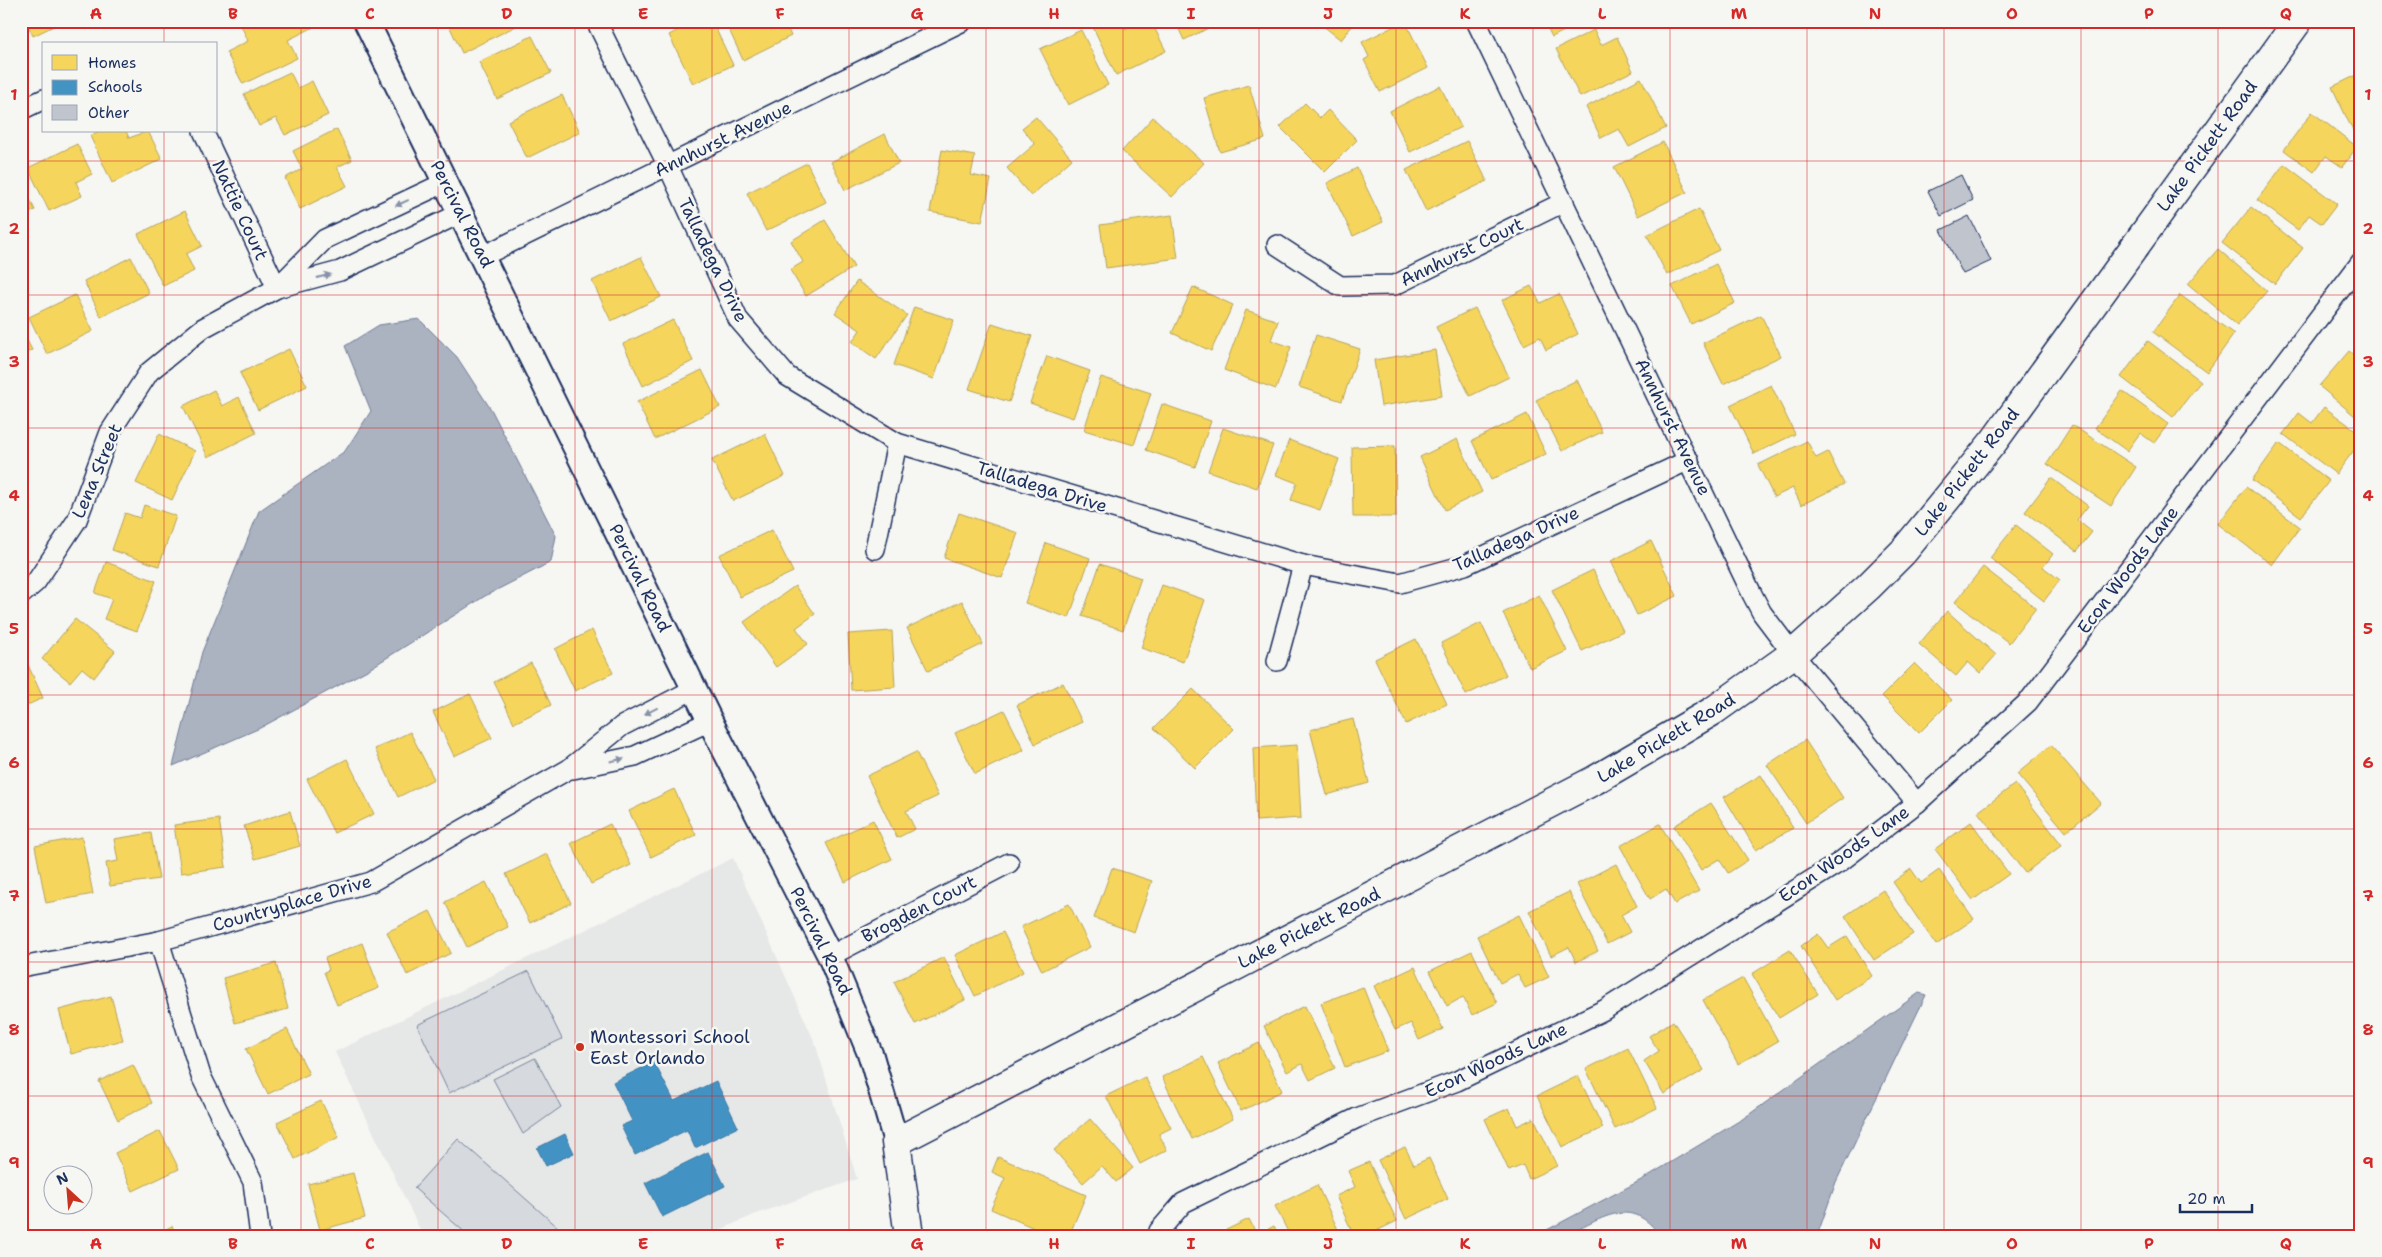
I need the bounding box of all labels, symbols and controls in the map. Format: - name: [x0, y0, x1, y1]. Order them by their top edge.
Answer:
- text: A: [90, 3, 102, 24]
- text: B: [228, 3, 238, 24]
- text: C: [365, 3, 375, 24]
- text: D: [501, 3, 513, 24]
- text: E: [638, 3, 648, 24]
- text: F: [775, 3, 785, 24]
- text: G: [911, 3, 924, 24]
- text: H: [1048, 3, 1060, 24]
- text: I: [1187, 3, 1196, 24]
- text: J: [1323, 3, 1333, 24]
- text: K: [1460, 3, 1471, 24]
- text: L: [1598, 3, 1607, 24]
- text: M: [1731, 3, 1748, 24]
- text: N: [1869, 3, 1881, 24]
- text: O: [2006, 3, 2018, 24]
- text: P: [2144, 3, 2154, 24]
- text: Q: [2280, 3, 2292, 24]
- legend: [42, 42, 218, 132]
- text: Homes: [88, 53, 136, 73]
- street label: Lake Pickett Road: [2151, 75, 2263, 217]
- text: Schools: [88, 77, 143, 97]
- text: 1: [10, 84, 18, 105]
- text: 1: [2364, 84, 2372, 105]
- street label: Annhurst Avenue: [650, 95, 796, 183]
- text: Other: [88, 103, 130, 123]
- street label: Nattie Court: [206, 156, 274, 264]
- street label: Percival Road: [425, 156, 499, 272]
- street label: Talladega Drive: [673, 194, 753, 326]
- one-way arrow: [394, 199, 409, 207]
- street label: Annhurst Court: [1396, 212, 1528, 292]
- text: 2: [8, 218, 20, 239]
- text: 2: [2362, 218, 2374, 239]
- one-way arrow: [317, 271, 332, 279]
- text: 3: [8, 351, 20, 372]
- text: 3: [2362, 351, 2374, 372]
- street label: Annhurst Avenue: [1629, 354, 1717, 500]
- street label: Lake Pickett Road: [1909, 403, 2025, 541]
- street label: Lena Street: [66, 420, 128, 522]
- street label: Talladega Drive: [974, 456, 1110, 518]
- text: 4: [8, 485, 20, 506]
- text: 4: [2362, 485, 2374, 506]
- street label: Talladega Drive: [1449, 500, 1583, 578]
- street label: Econ Woods Lane: [2072, 501, 2184, 639]
- street label: Percival Road: [603, 520, 677, 636]
- text: 5: [9, 618, 19, 639]
- text: 5: [2363, 618, 2373, 639]
- street label: Lake Pickett Road: [1592, 687, 1740, 789]
- one-way arrow: [644, 707, 658, 715]
- text: 6: [8, 752, 20, 773]
- text: 6: [2362, 752, 2374, 773]
- one-way arrow: [609, 755, 625, 763]
- street label: Econ Woods Lane: [1774, 800, 1914, 908]
- street label: Countryplace Drive: [210, 869, 374, 937]
- street label: Brogden Court: [857, 870, 981, 948]
- street label: Lake Pickett Road: [1234, 882, 1384, 974]
- street label: Percival Road: [784, 883, 858, 999]
- text: 7: [8, 885, 20, 906]
- text: 7: [2362, 885, 2374, 906]
- street label: Econ Woods Lane: [1421, 1017, 1571, 1103]
- text: 8: [8, 1019, 20, 1040]
- text: 8: [2362, 1019, 2374, 1040]
- place label: Montessori School East Orlando: [590, 1025, 750, 1070]
- marker: Montessori School East Orlando: [574, 1041, 586, 1053]
- text: 9: [8, 1152, 20, 1173]
- text: 9: [2362, 1152, 2374, 1173]
- north arrow: [42, 1164, 92, 1214]
- text: N: [53, 1168, 71, 1189]
- scale bar: [2180, 1182, 2252, 1214]
- text: 20 m: [2187, 1189, 2226, 1209]
- text: A: [90, 1233, 102, 1254]
- text: B: [228, 1233, 238, 1254]
- text: C: [365, 1233, 375, 1254]
- text: D: [501, 1233, 513, 1254]
- text: E: [638, 1233, 648, 1254]
- text: F: [775, 1233, 785, 1254]
- text: G: [911, 1233, 924, 1254]
- text: H: [1048, 1233, 1060, 1254]
- text: I: [1187, 1233, 1196, 1254]
- text: J: [1323, 1233, 1333, 1254]
- text: K: [1460, 1233, 1471, 1254]
- text: L: [1598, 1233, 1607, 1254]
- text: M: [1731, 1233, 1748, 1254]
- text: N: [1869, 1233, 1881, 1254]
- text: O: [2006, 1233, 2018, 1254]
- text: P: [2144, 1233, 2154, 1254]
- text: Q: [2280, 1233, 2292, 1254]

